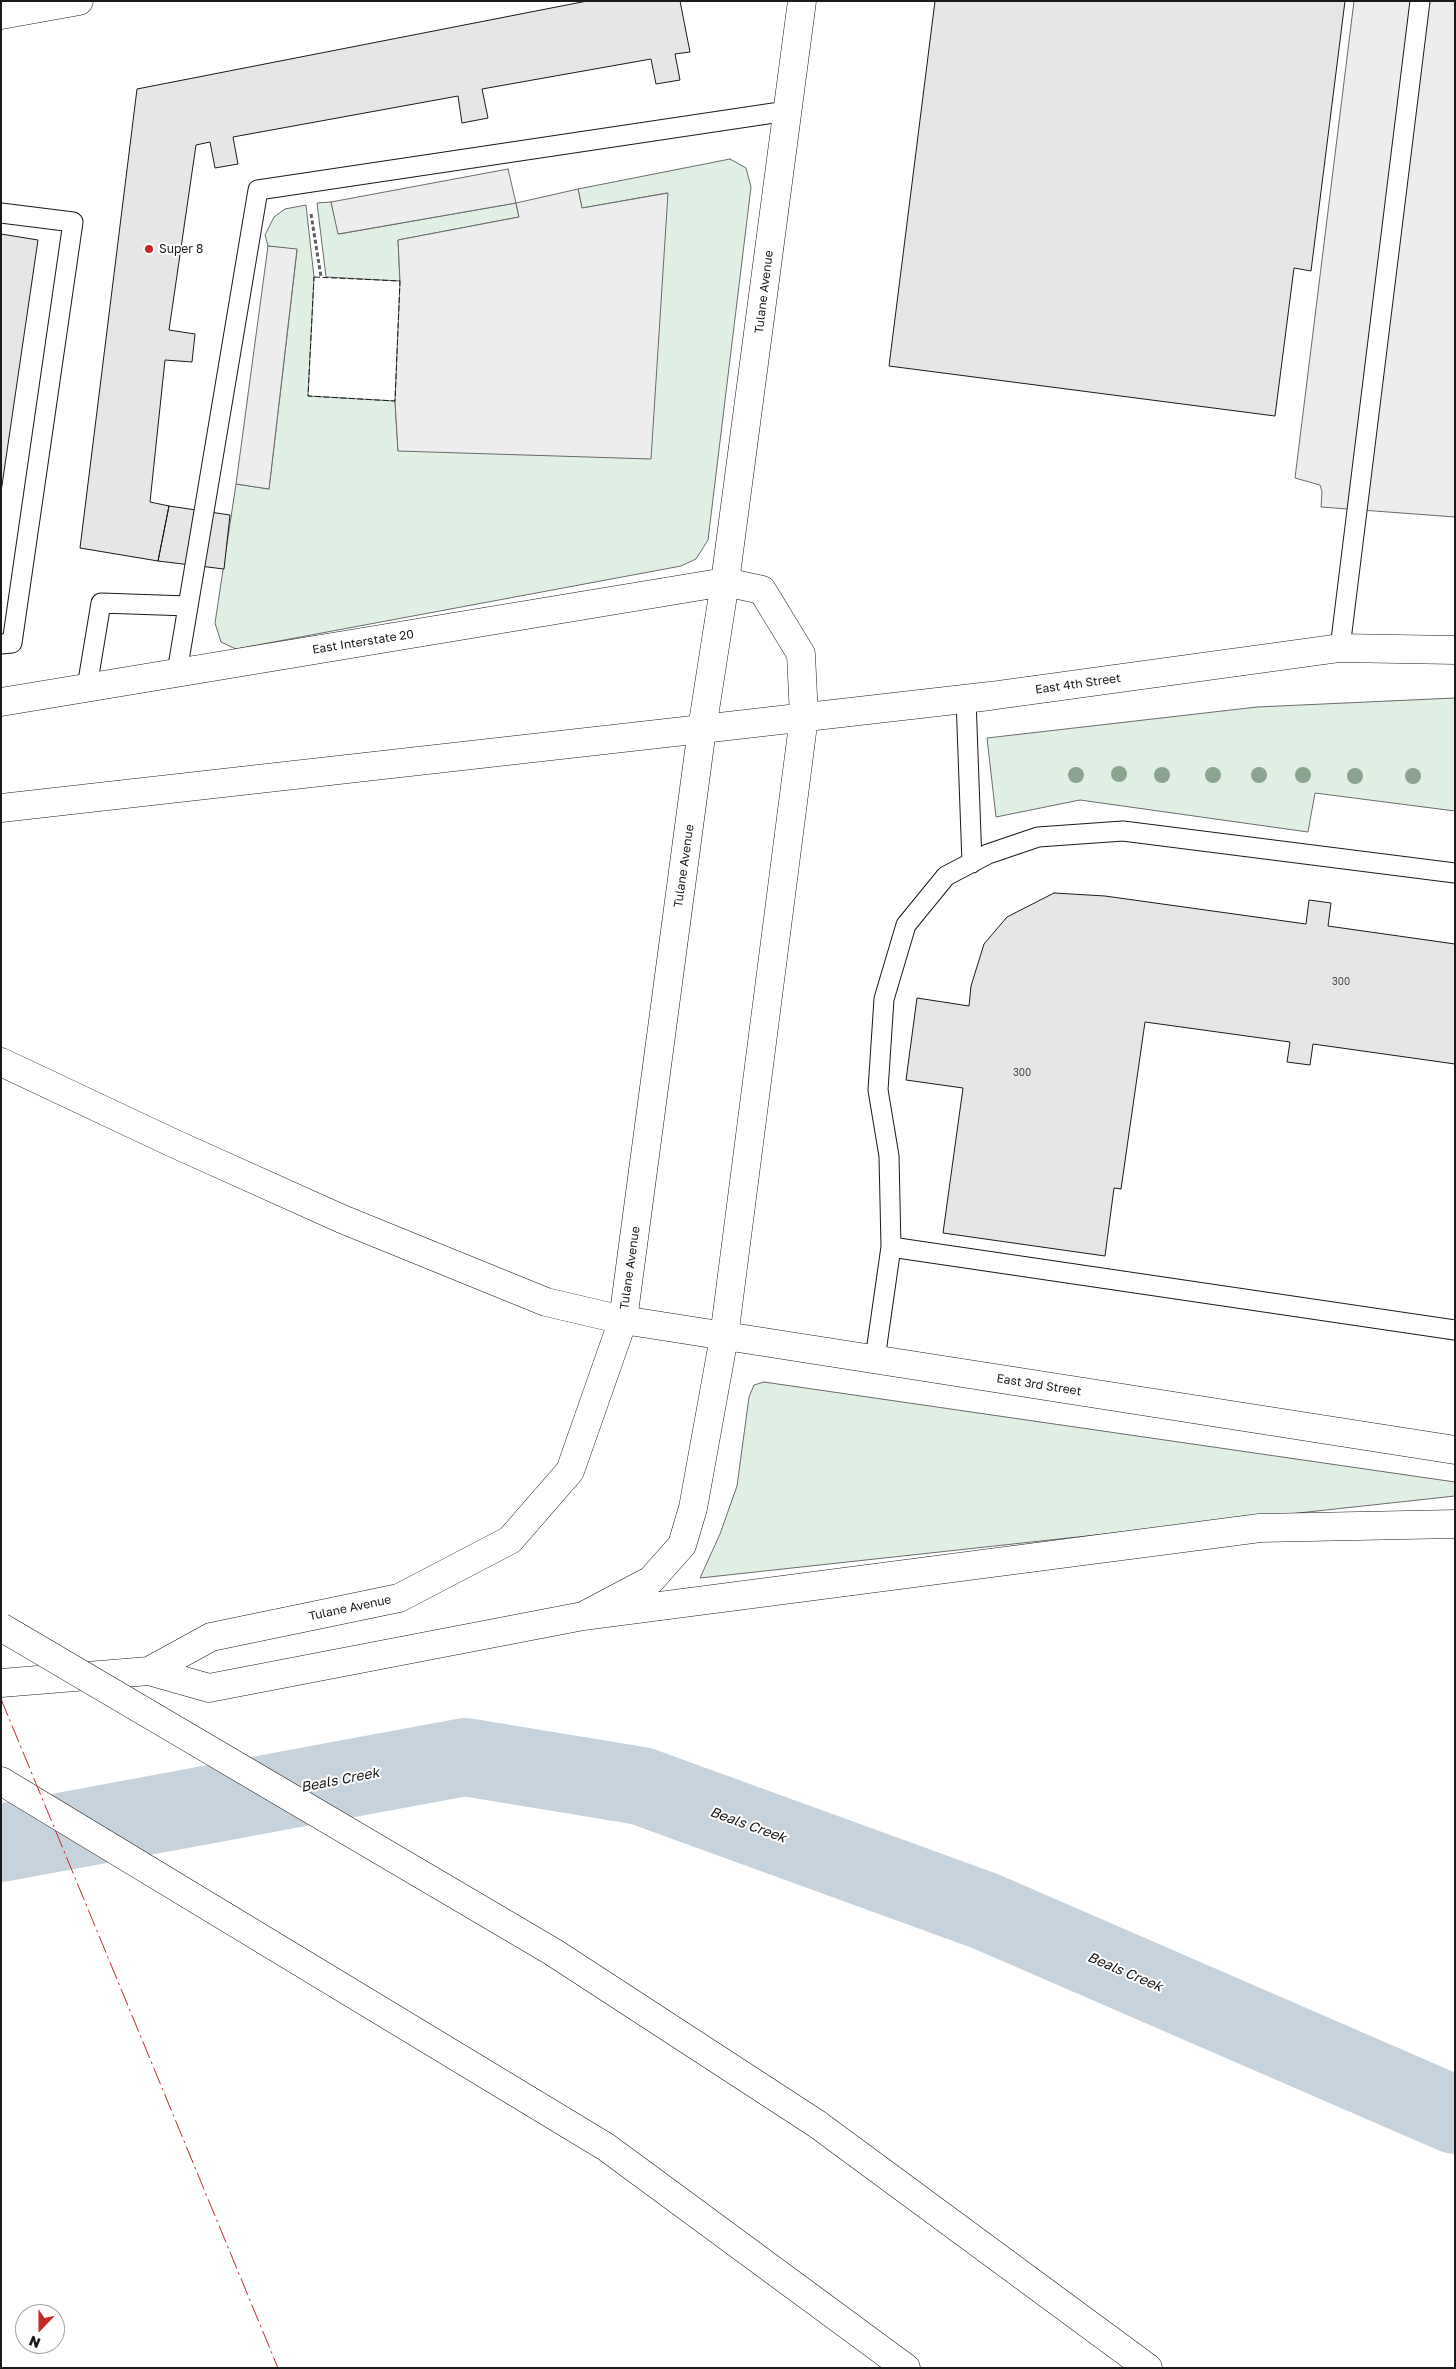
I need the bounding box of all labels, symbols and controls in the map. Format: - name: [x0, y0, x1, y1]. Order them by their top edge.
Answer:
- place label: Super 8: [159, 242, 203, 256]
- marker: Super 8: [143, 243, 155, 255]
- street label: Tulane Avenue: [752, 249, 776, 335]
- street label: East Interstate 20: [311, 627, 415, 657]
- street label: East 4th Street: [1034, 671, 1122, 697]
- street label: Tulane Avenue: [671, 823, 697, 909]
- house number: 300: [1332, 976, 1350, 988]
- house number: 300: [1013, 1067, 1031, 1079]
- street label: Tulane Avenue: [617, 1225, 643, 1311]
- street label: East 3rd Street: [996, 1371, 1082, 1399]
- street label: Tulane Avenue: [307, 1592, 393, 1624]
- water label: Beals Creek: [299, 1764, 381, 1796]
- water label: Beals Creek: [708, 1803, 788, 1847]
- water label: Beals Creek: [1085, 1949, 1165, 1995]
- north arrow: [15, 2304, 65, 2354]
- text: N: [26, 2333, 43, 2352]

